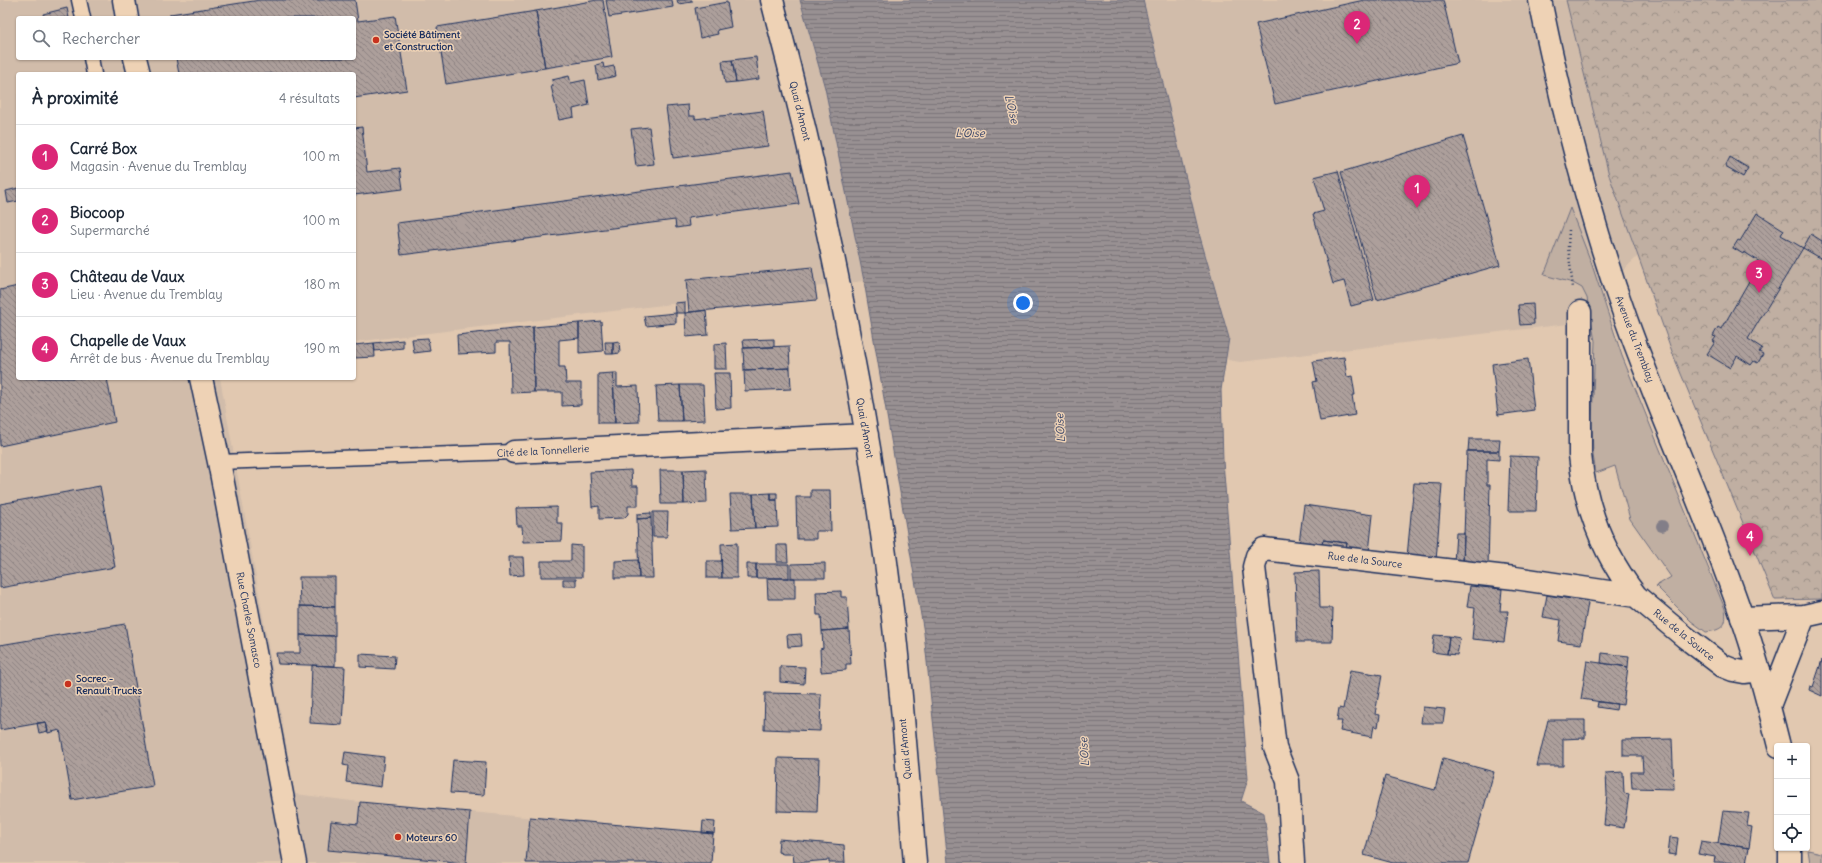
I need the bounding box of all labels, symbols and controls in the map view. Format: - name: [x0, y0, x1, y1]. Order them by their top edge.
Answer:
- pin: 2: [1344, 11, 1370, 44]
- search box: [16, 16, 356, 60]
- icon: search: [30, 27, 52, 49]
- place label: Société Bâtiment et Construction: [384, 28, 461, 53]
- text: Rechercher: [62, 29, 140, 48]
- marker: Société Bâtiment et Construction: [371, 35, 381, 45]
- street label: Quai d'Amont: [786, 80, 814, 143]
- text: À proximité: [32, 87, 118, 109]
- text: 4 résultats: [279, 90, 340, 107]
- water label: L'Oise: [1002, 93, 1022, 126]
- water label: L’Oise: [955, 126, 986, 140]
- text: Carré Box: [70, 139, 137, 158]
- text: 1: [42, 148, 48, 165]
- text: 100 m: [303, 148, 340, 165]
- text: Magasin · Avenue du Tremblay: [70, 158, 247, 175]
- pin: 1: [1404, 175, 1430, 208]
- text: Biocoop: [70, 203, 125, 222]
- text: 2: [41, 212, 49, 229]
- text: 100 m: [303, 212, 340, 229]
- text: Supermarché: [70, 222, 150, 239]
- pin: 3: [1746, 260, 1772, 293]
- text: Château de Vaux: [70, 267, 185, 286]
- text: 3: [41, 276, 49, 293]
- text: 180 m: [304, 276, 340, 293]
- text: Lieu · Avenue du Tremblay: [70, 286, 223, 303]
- your location: [1013, 293, 1033, 313]
- street label: Avenue du Tremblay: [1613, 294, 1657, 384]
- text: Chapelle de Vaux: [70, 331, 186, 350]
- text: 4: [41, 340, 49, 357]
- text: 190 m: [304, 340, 340, 357]
- text: Arrêt de bus · Avenue du Tremblay: [70, 350, 270, 367]
- street label: Quai d'Amont: [853, 397, 877, 460]
- water label: L'Oise: [1052, 412, 1068, 443]
- street label: Cité de la Tonnellerie: [496, 442, 590, 460]
- pin: 4: [1737, 523, 1763, 556]
- street label: Rue de la Source: [1327, 549, 1403, 571]
- street label: Rue Charles Somasco: [233, 571, 265, 669]
- street label: Rue de la Source: [1651, 606, 1717, 664]
- place label: Socrec - Renault Trucks: [76, 672, 142, 697]
- marker: Socrec - Renault Trucks: [63, 679, 73, 689]
- street label: Quai d'Amont: [896, 717, 914, 780]
- water label: L'Oise: [1076, 736, 1092, 767]
- map controls: [1774, 743, 1810, 851]
- button: +: [1774, 743, 1810, 779]
- button: −: [1774, 779, 1810, 815]
- button: locate: [1774, 815, 1810, 851]
- place label: Moteurs 60: [406, 831, 458, 844]
- marker: Moteurs 60: [393, 832, 403, 842]

